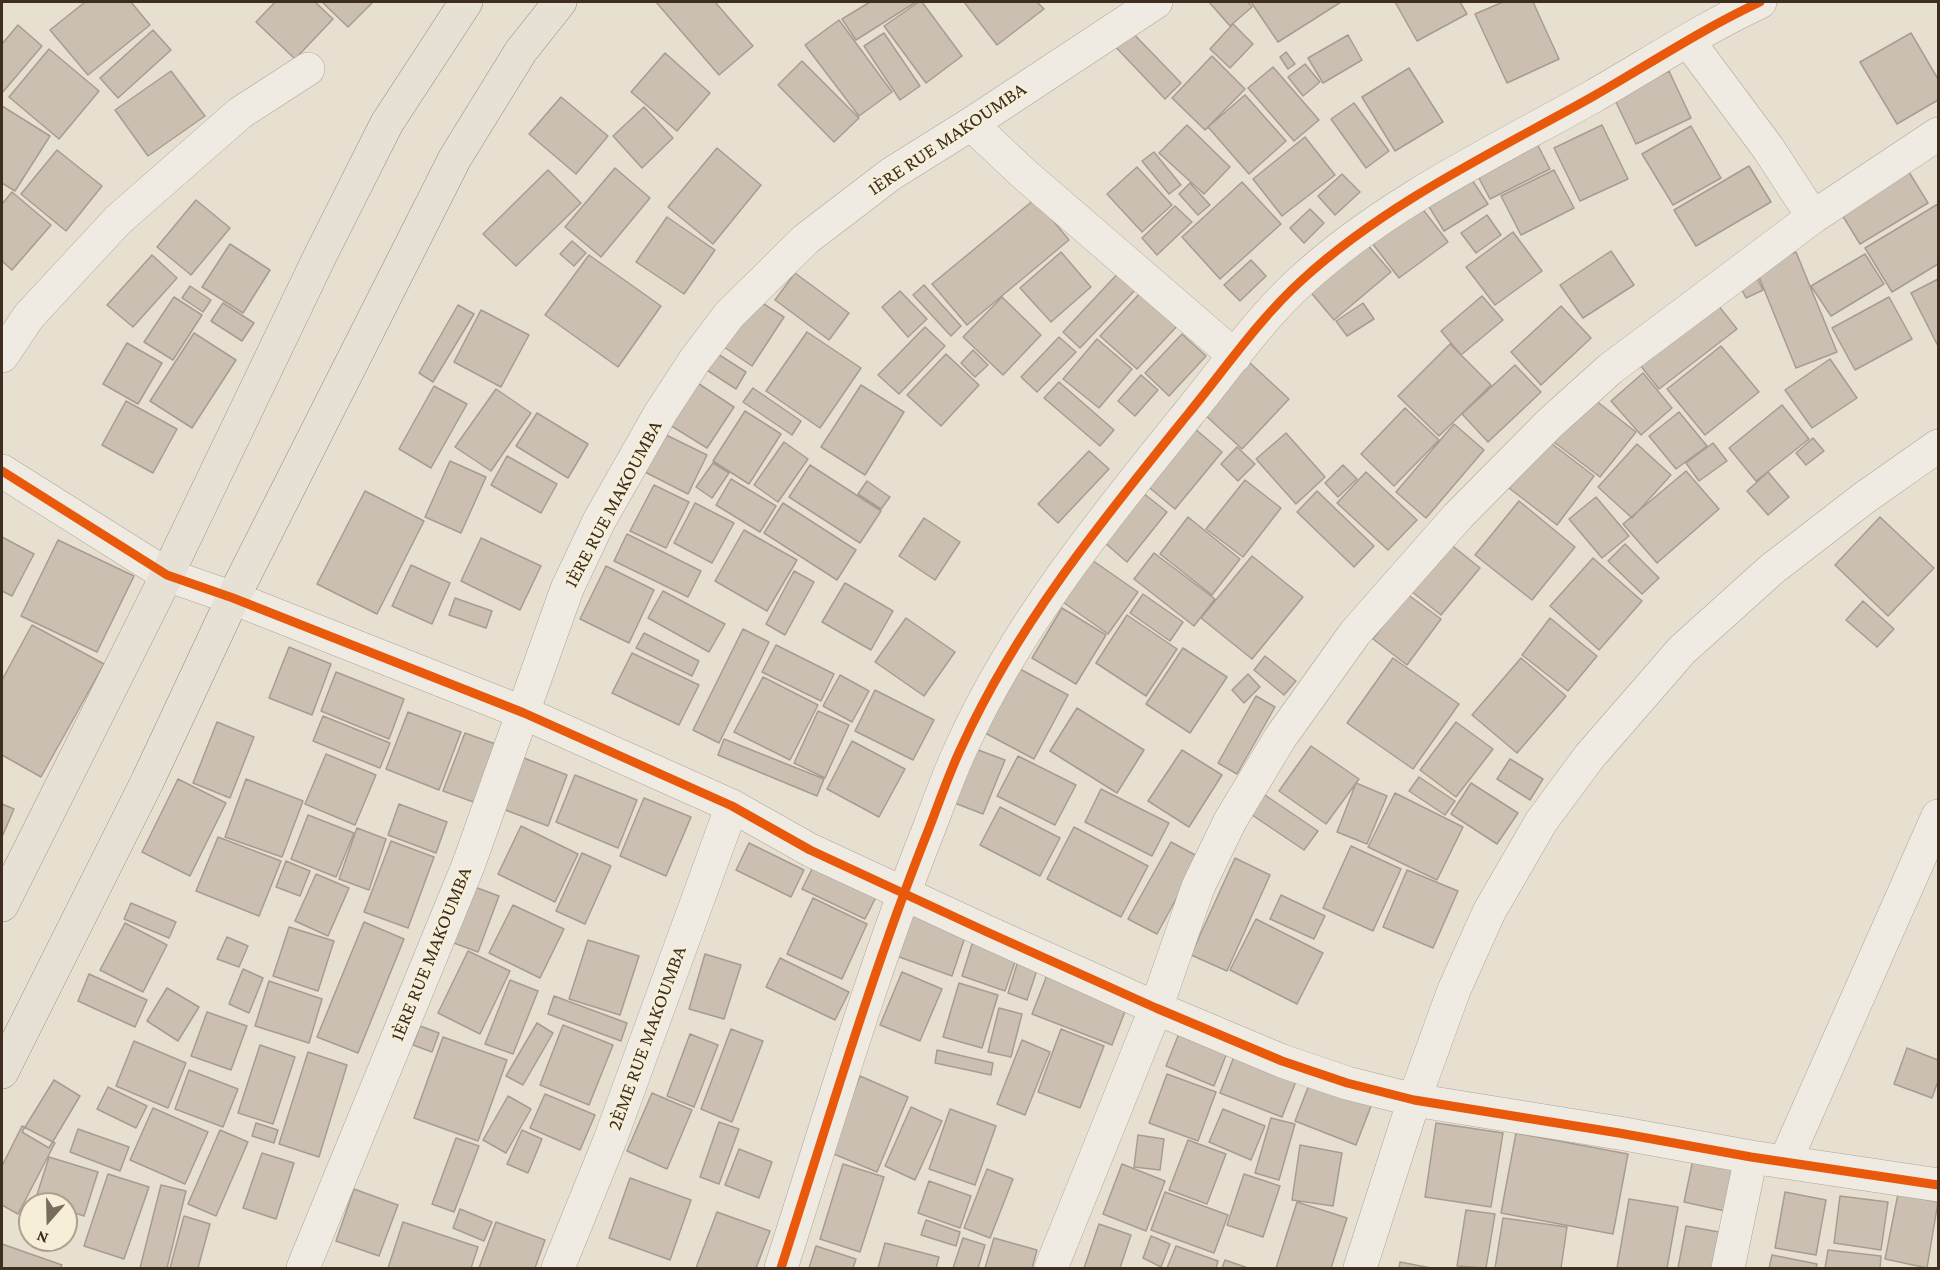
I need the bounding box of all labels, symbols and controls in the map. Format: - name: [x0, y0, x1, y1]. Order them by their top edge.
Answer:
- street label: 1ÈRE RUE MAKOUMBA: [863, 77, 1031, 201]
- street label: 1ÈRE RUE MAKOUMBA: [559, 416, 667, 592]
- street label: 1ÈRE RUE MAKOUMBA: [385, 863, 477, 1045]
- street label: 2ÈME RUE MAKOUMBA: [602, 943, 692, 1133]
- north arrow: [18, 1192, 78, 1252]
- text: N: [34, 1228, 50, 1247]

